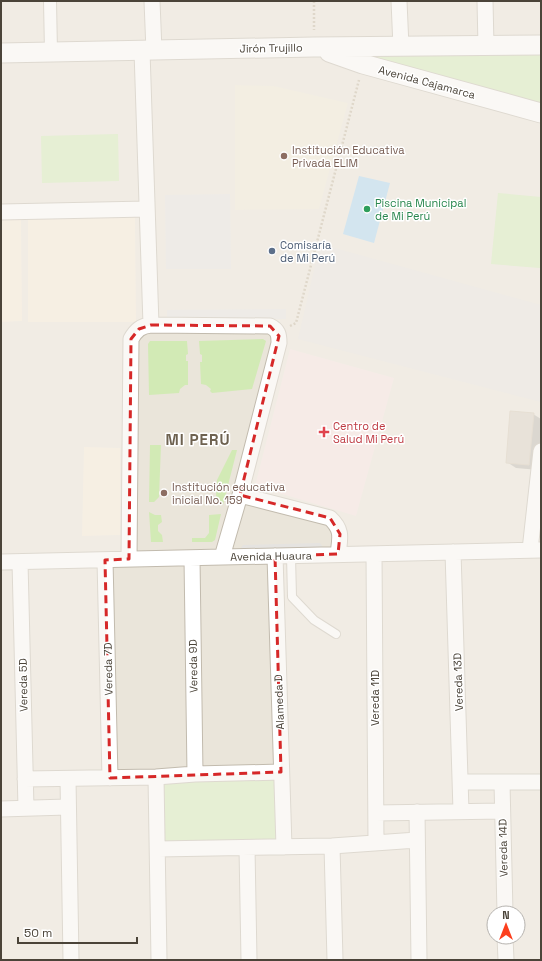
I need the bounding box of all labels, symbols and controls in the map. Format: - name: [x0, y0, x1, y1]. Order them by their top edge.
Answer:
- street label: Jirón Trujillo: [239, 40, 303, 56]
- street label: Avenida Cajamarca: [377, 62, 478, 102]
- place label: Institución Educativa Privada ELIM: [292, 143, 405, 170]
- marker: Institución Educativa Privada ELIM: [279, 151, 289, 161]
- place label: Piscina Municipal de Mi Perú: [375, 196, 466, 223]
- marker: Piscina Municipal de Mi Perú: [362, 204, 372, 214]
- place label: Comisaría de Mi Perú: [280, 238, 335, 265]
- marker: Comisaría de Mi Perú: [267, 246, 277, 256]
- place label: Centro de Salud Mi Perú: [333, 419, 404, 446]
- marker: Centro de Salud Mi Perú: [318, 426, 330, 438]
- district label: MI PERÚ: [166, 430, 230, 449]
- place label: Institución educativa inicial No. 159: [172, 480, 286, 507]
- marker: Institución educativa inicial No. 159: [159, 488, 169, 498]
- street label: Avenida Huaura: [230, 548, 313, 564]
- street label: Vereda 9D: [186, 639, 200, 693]
- street label: Vereda 7D: [101, 642, 115, 696]
- street label: Vereda 13D: [450, 653, 466, 711]
- street label: Vereda 5D: [16, 658, 30, 712]
- street label: Vereda 11D: [368, 670, 382, 726]
- street label: Alameda D: [271, 674, 287, 730]
- street label: Vereda 14D: [495, 819, 511, 877]
- north arrow: [486, 905, 526, 945]
- text: N: [502, 908, 510, 922]
- scale bar: [18, 919, 137, 945]
- text: 50 m: [24, 925, 52, 941]

